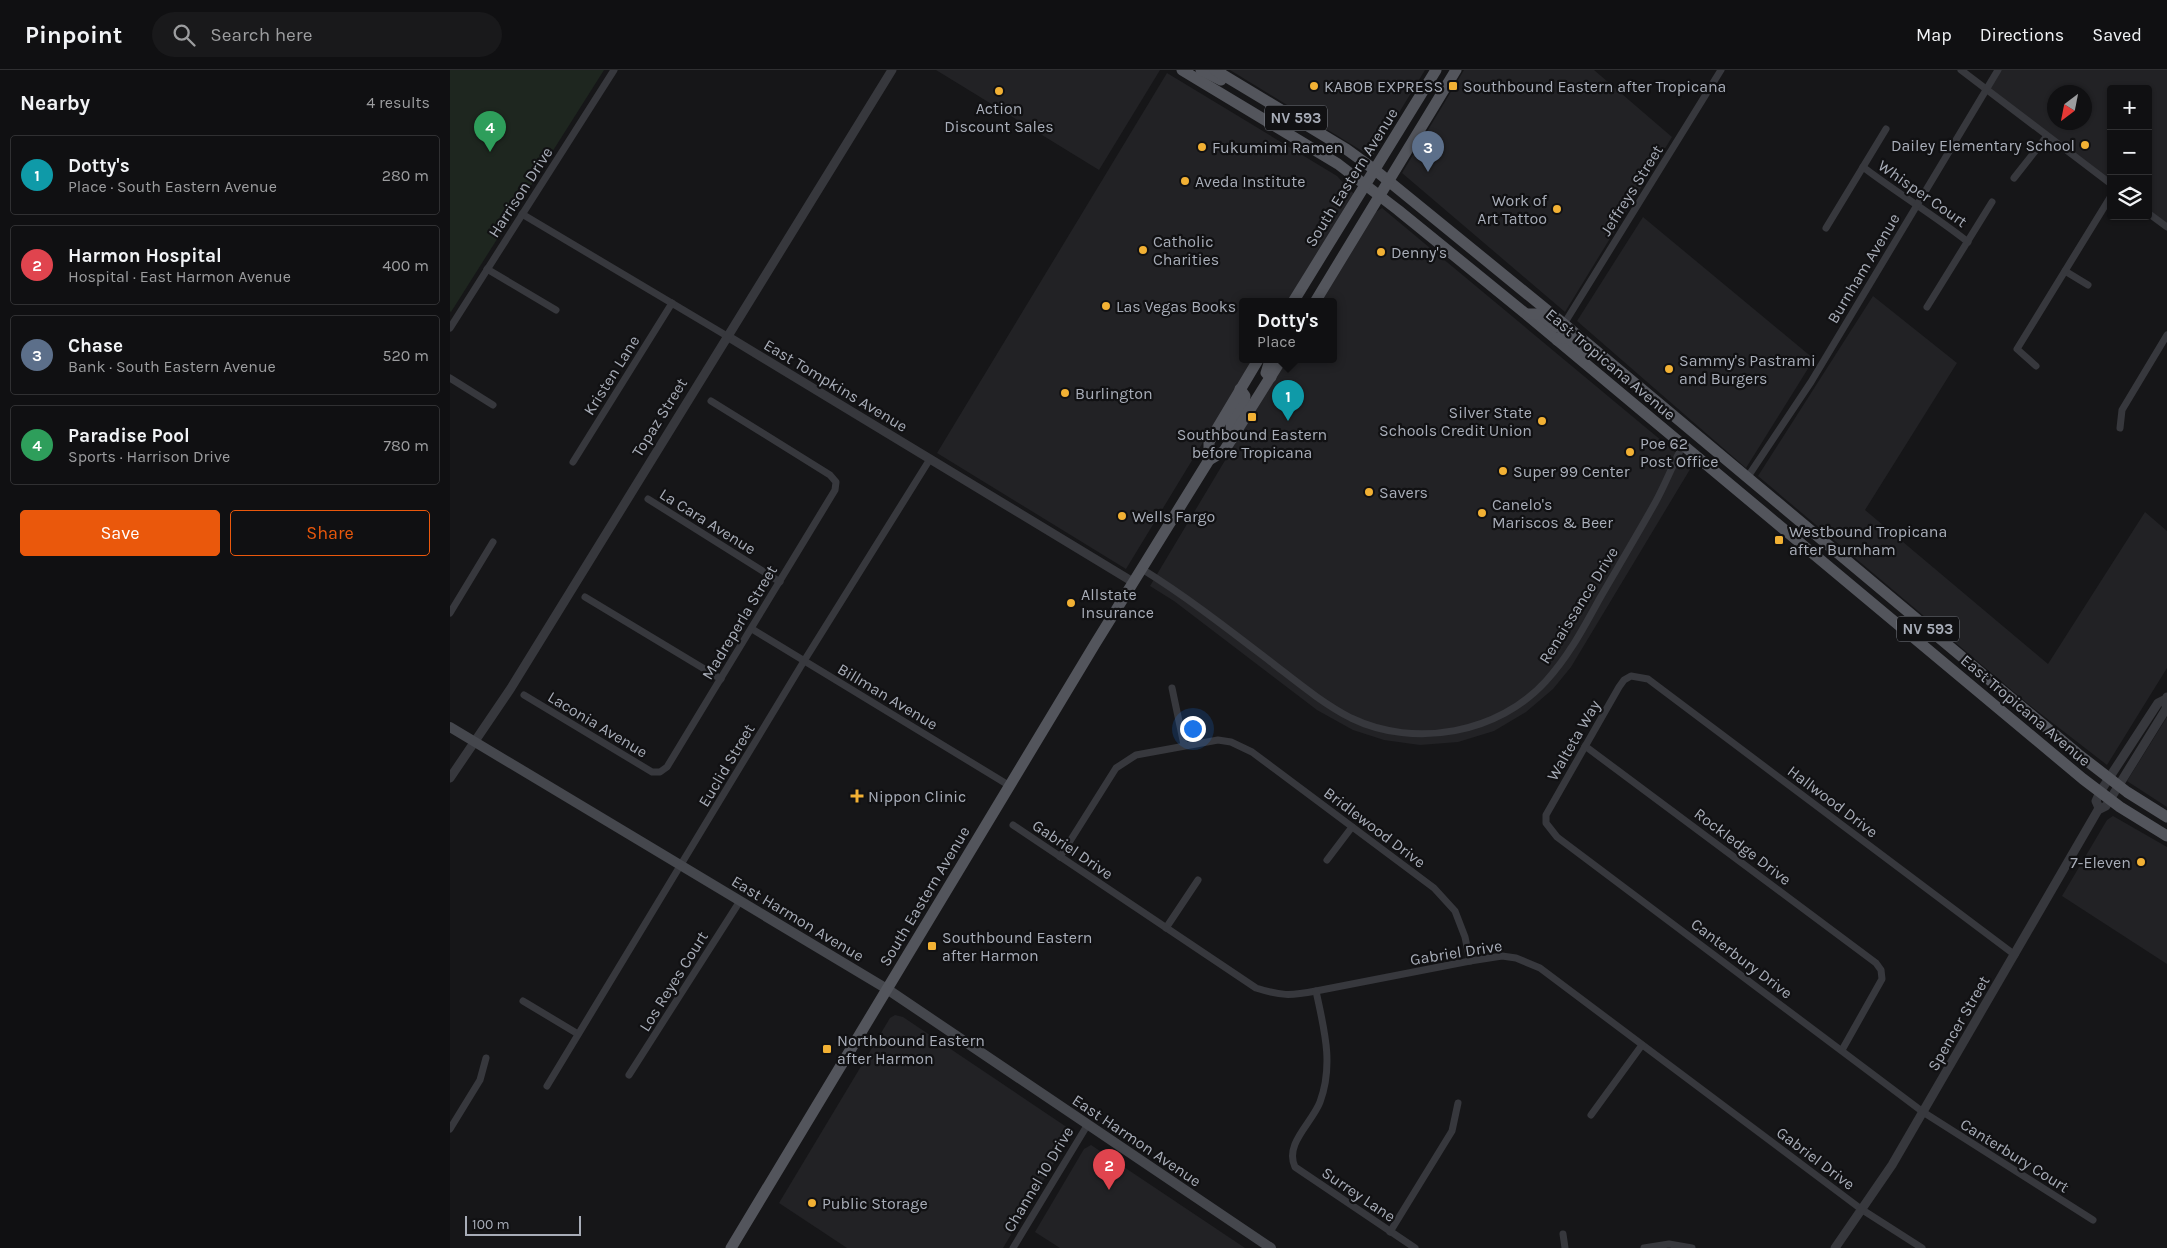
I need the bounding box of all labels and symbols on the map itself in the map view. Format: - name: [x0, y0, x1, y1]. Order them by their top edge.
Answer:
- place label: KABOB EXPRESS: [1324, 77, 1443, 96]
- place label: Southbound Eastern after Tropicana: [1463, 77, 1726, 96]
- marker: KABOB EXPRESS: [1308, 80, 1320, 92]
- marker: Southbound Eastern after Tropicana: [1447, 80, 1459, 92]
- marker: Action Discount Sales: [993, 85, 1005, 97]
- north arrow: [2047, 85, 2092, 130]
- place label: Action Discount Sales: [944, 99, 1054, 136]
- street label: South Eastern Avenue: [1301, 104, 1402, 250]
- road number: NV 593: [1265, 106, 1327, 130]
- pin: 4: [474, 111, 506, 152]
- pin: 3: [1412, 131, 1444, 172]
- place label: Dailey Elementary School: [1891, 136, 2075, 155]
- place label: Fukumimi Ramen: [1212, 138, 1343, 157]
- marker: Dailey Elementary School: [2079, 139, 2091, 151]
- marker: Fukumimi Ramen: [1196, 141, 1208, 153]
- street label: Jeffreys Street: [1596, 141, 1667, 239]
- street label: Harrison Drive: [484, 144, 557, 241]
- street label: Whisper Court: [1875, 156, 1971, 231]
- place label: Aveda Institute: [1195, 172, 1305, 191]
- marker: Aveda Institute: [1179, 175, 1191, 187]
- place label: Work of Art Tattoo: [1477, 191, 1548, 228]
- marker: Work of Art Tattoo: [1551, 203, 1563, 215]
- street label: Burnham Avenue: [1823, 210, 1904, 327]
- place label: Catholic Charities: [1153, 232, 1219, 269]
- place label: Denny's: [1391, 243, 1447, 262]
- marker: Catholic Charities: [1137, 244, 1149, 256]
- marker: Denny's: [1375, 246, 1387, 258]
- place label: Las Vegas Books: [1116, 297, 1236, 316]
- marker: Las Vegas Books: [1100, 300, 1112, 312]
- street label: East Tropicana Avenue: [1542, 305, 1679, 424]
- street label: Kristen Lane: [579, 332, 643, 419]
- street label: East Tompkins Avenue: [761, 335, 911, 436]
- place label: Sammy's Pastrami and Burgers: [1679, 351, 1816, 388]
- marker: Sammy's Pastrami and Burgers: [1663, 363, 1675, 375]
- street label: Topaz Street: [628, 375, 691, 460]
- pin: 1: [1272, 380, 1304, 421]
- place label: Burlington: [1075, 384, 1153, 403]
- marker: Burlington: [1059, 387, 1071, 399]
- place label: Silver State Schools Credit Union: [1379, 403, 1532, 440]
- marker: Southbound Eastern before Tropicana: [1246, 411, 1258, 423]
- marker: Silver State Schools Credit Union: [1536, 415, 1548, 427]
- place label: Southbound Eastern before Tropicana: [1177, 425, 1327, 462]
- place label: Poe 62 Post Office: [1640, 434, 1718, 471]
- marker: Poe 62 Post Office: [1624, 446, 1636, 458]
- place label: Super 99 Center: [1513, 462, 1630, 481]
- marker: Super 99 Center: [1497, 465, 1509, 477]
- place label: Savers: [1379, 483, 1428, 502]
- street label: La Cara Avenue: [656, 484, 759, 559]
- marker: Savers: [1363, 486, 1375, 498]
- place label: Canelo's Mariscos & Beer: [1492, 495, 1613, 532]
- place label: Wells Fargo: [1132, 507, 1215, 526]
- marker: Canelo's Mariscos & Beer: [1476, 507, 1488, 519]
- marker: Wells Fargo: [1116, 510, 1128, 522]
- place label: Westbound Tropicana after Burnham: [1789, 522, 1947, 559]
- marker: Westbound Tropicana after Burnham: [1773, 534, 1785, 546]
- street label: Renaissance Drive: [1535, 543, 1622, 667]
- street label: Madreperla Street: [698, 562, 781, 683]
- place label: Allstate Insurance: [1081, 585, 1154, 622]
- marker: Allstate Insurance: [1065, 597, 1077, 609]
- road number: NV 593: [1897, 616, 1959, 642]
- street label: East Tropicana Avenue: [1957, 651, 2094, 770]
- street label: Billman Avenue: [834, 659, 941, 734]
- street label: Laconia Avenue: [544, 687, 651, 762]
- street label: Walteta Way: [1543, 696, 1604, 784]
- your location: [1180, 716, 1206, 742]
- street label: Euclid Street: [694, 720, 759, 810]
- street label: Hallwood Drive: [1784, 761, 1882, 842]
- street label: Bridlewood Drive: [1320, 783, 1429, 872]
- place label: Nippon Clinic: [868, 787, 966, 806]
- marker: Nippon Clinic: [850, 789, 864, 803]
- street label: Rockledge Drive: [1690, 804, 1795, 889]
- street label: Gabriel Drive: [1029, 816, 1117, 883]
- street label: South Eastern Avenue: [875, 823, 974, 970]
- place label: 7-Eleven: [2070, 853, 2131, 872]
- marker: 7-Eleven: [2135, 856, 2147, 868]
- street label: East Harmon Avenue: [728, 871, 867, 965]
- street label: Canterbury Drive: [1687, 914, 1796, 1003]
- street label: Los Reyes Court: [635, 928, 712, 1035]
- place label: Southbound Eastern after Harmon: [942, 928, 1093, 965]
- street label: Gabriel Drive: [1409, 936, 1503, 969]
- marker: Southbound Eastern after Harmon: [926, 940, 938, 952]
- street label: Spencer Street: [1923, 972, 1993, 1074]
- place label: Northbound Eastern after Harmon: [837, 1031, 985, 1068]
- marker: Northbound Eastern after Harmon: [821, 1043, 833, 1055]
- street label: East Harmon Avenue: [1069, 1090, 1205, 1191]
- street label: Canterbury Court: [1957, 1114, 2073, 1196]
- street label: Channel 10 Drive: [999, 1123, 1077, 1236]
- street label: Gabriel Drive: [1773, 1123, 1859, 1194]
- pin: 2: [1093, 1149, 1125, 1190]
- street label: Surrey Lane: [1318, 1163, 1399, 1226]
- place label: Public Storage: [822, 1194, 928, 1213]
- marker: Public Storage: [806, 1197, 818, 1209]
- scale bar: [465, 1213, 581, 1236]

